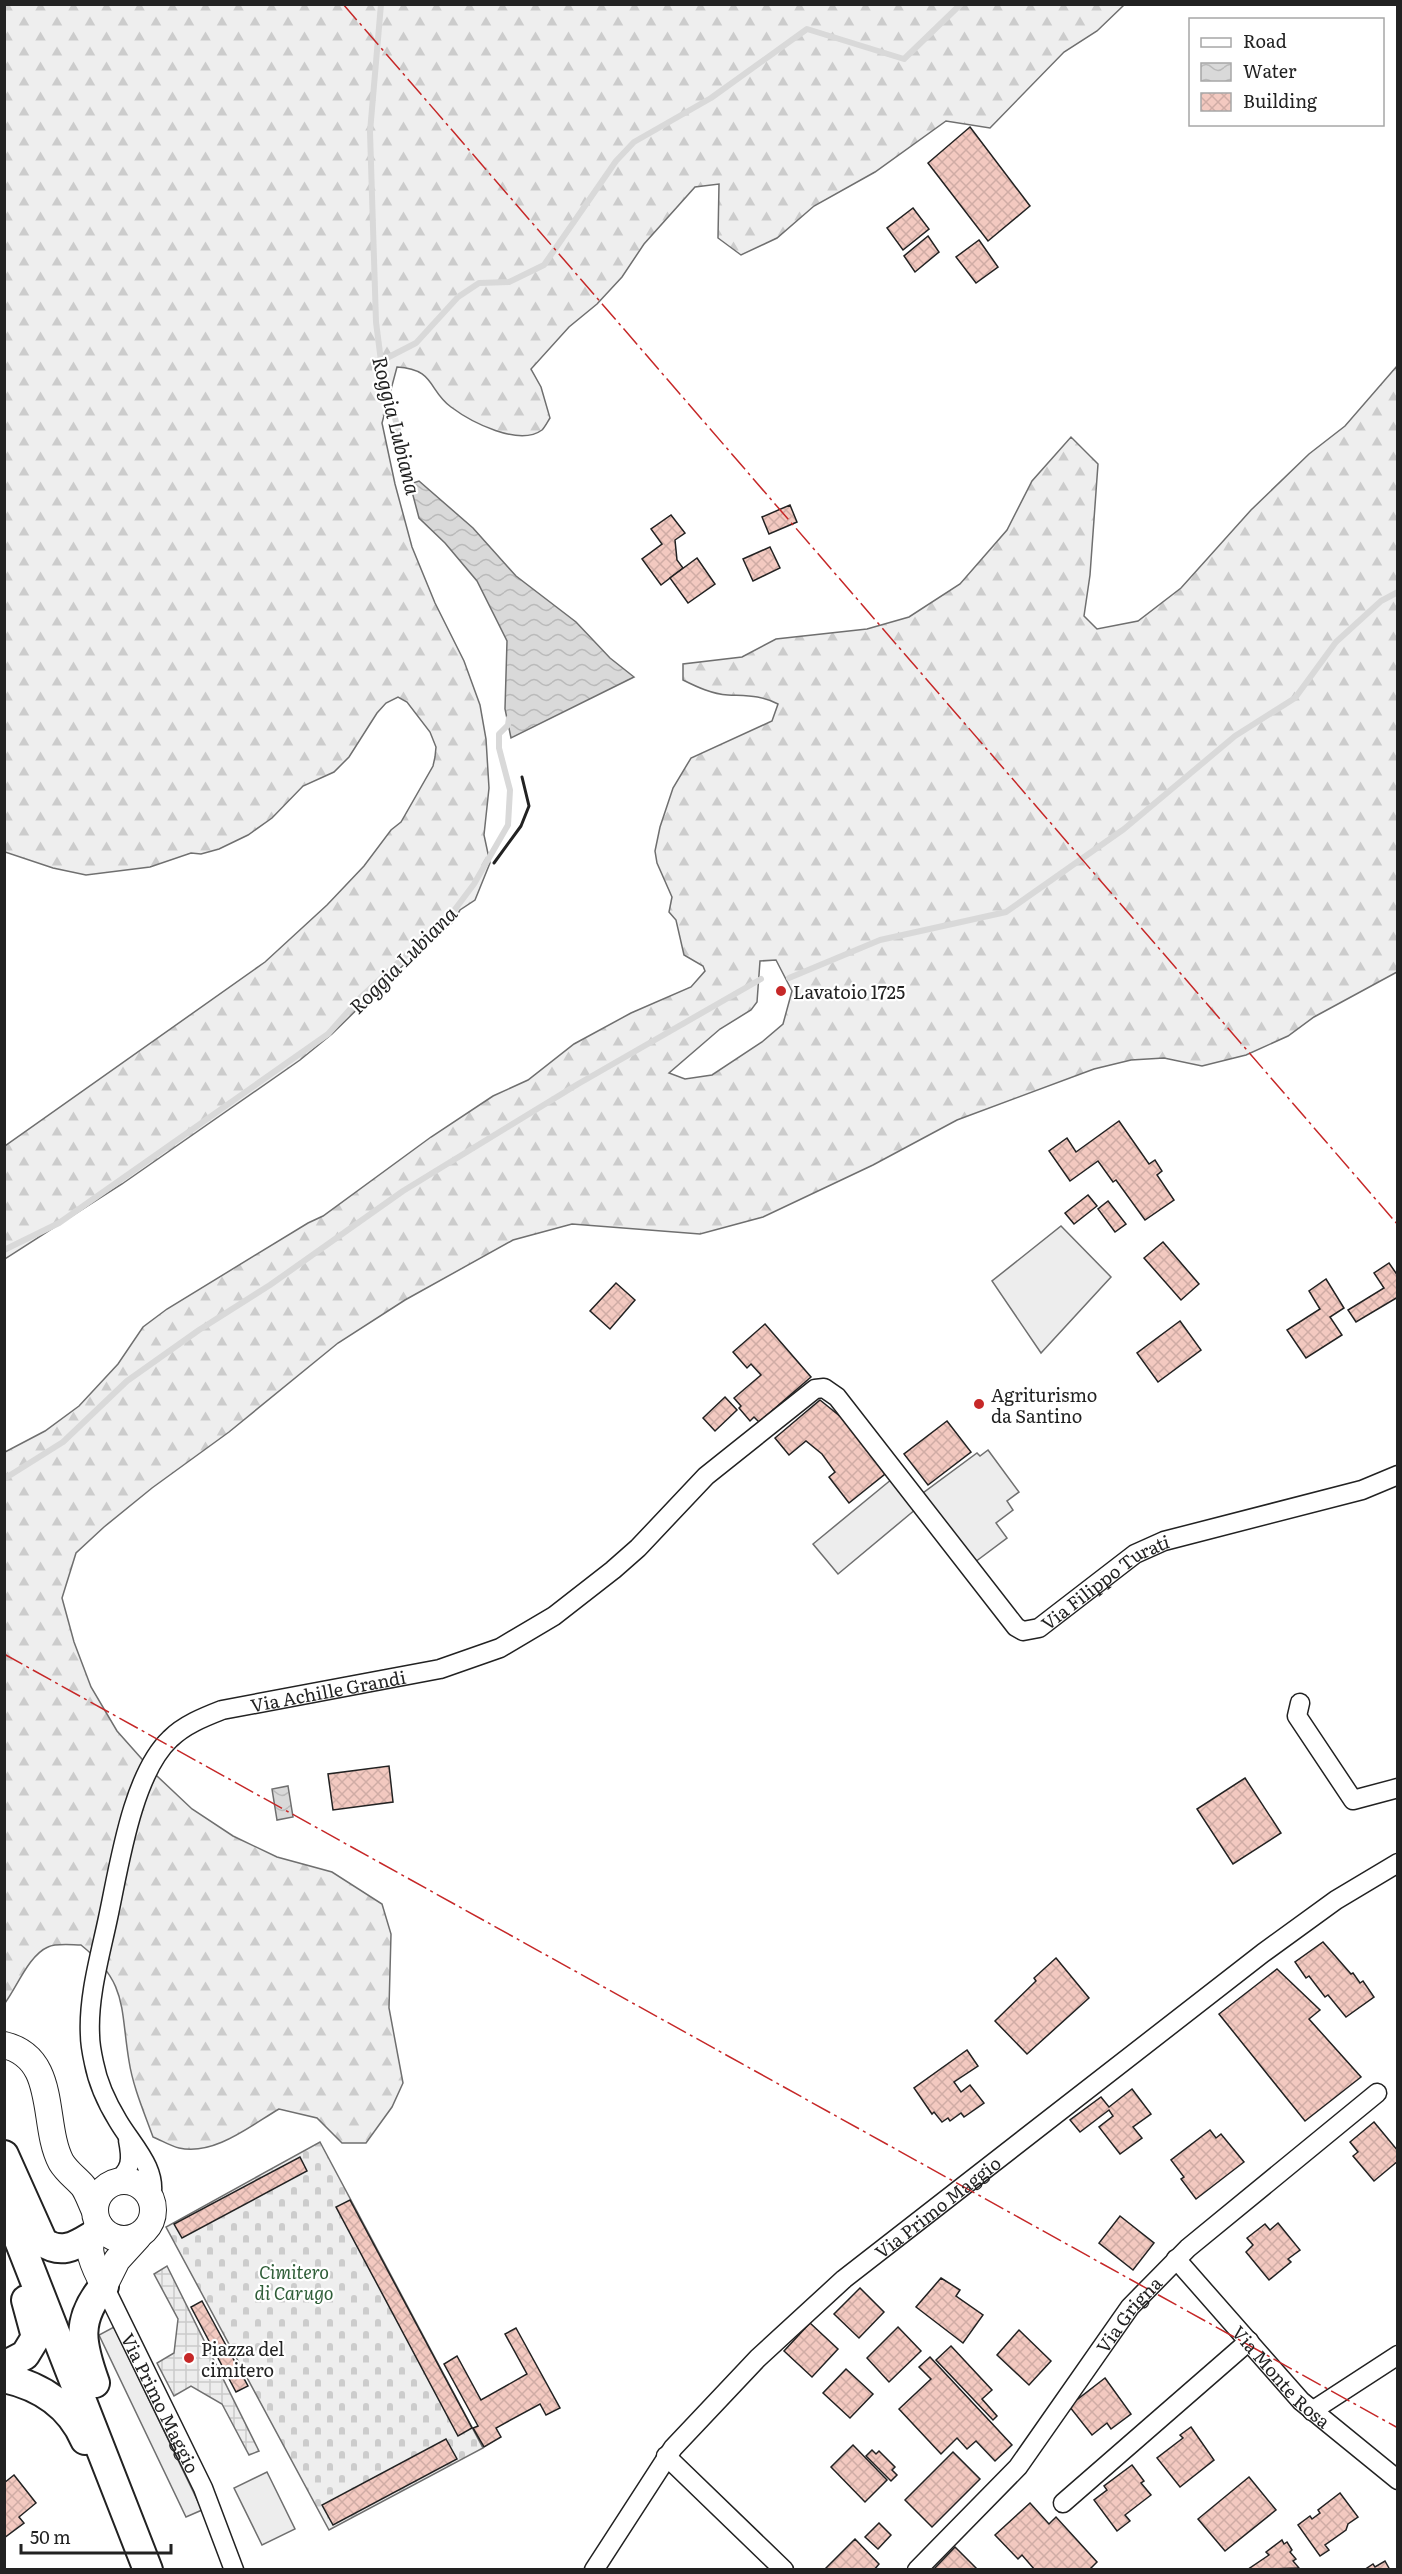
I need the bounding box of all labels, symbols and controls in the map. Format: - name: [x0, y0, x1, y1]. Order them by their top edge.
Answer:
- legend: [1189, 18, 1384, 126]
- text: Road: [1243, 27, 1287, 54]
- text: Water: [1243, 57, 1297, 84]
- text: Building: [1243, 87, 1318, 114]
- water label: Roggia Lubiana: [366, 353, 430, 498]
- water label: Roggia Lubiana: [341, 898, 463, 1020]
- place label: Lavatoio 1725: [793, 978, 905, 1005]
- marker: Lavatoio 1725: [774, 984, 788, 998]
- place label: Agriturismo da Santino: [991, 1381, 1097, 1429]
- marker: Agriturismo da Santino: [972, 1397, 986, 1411]
- street label: Via Filippo Turati: [1035, 1527, 1172, 1636]
- street label: Via Achille Grandi: [248, 1662, 408, 1718]
- street label: Via Primo Maggio: [868, 2149, 1006, 2264]
- park label: Cimitero di Carugo: [255, 2258, 333, 2306]
- street label: Via Grigna: [1089, 2269, 1168, 2358]
- street label: Via Monte Rosa: [1226, 2319, 1337, 2434]
- street label: Via Primo Maggio: [115, 2328, 207, 2478]
- place label: Piazza del cimitero: [201, 2335, 284, 2383]
- marker: Piazza del cimitero: [182, 2351, 196, 2365]
- scale bar: [21, 2517, 171, 2555]
- text: 50 m: [30, 2523, 71, 2550]

